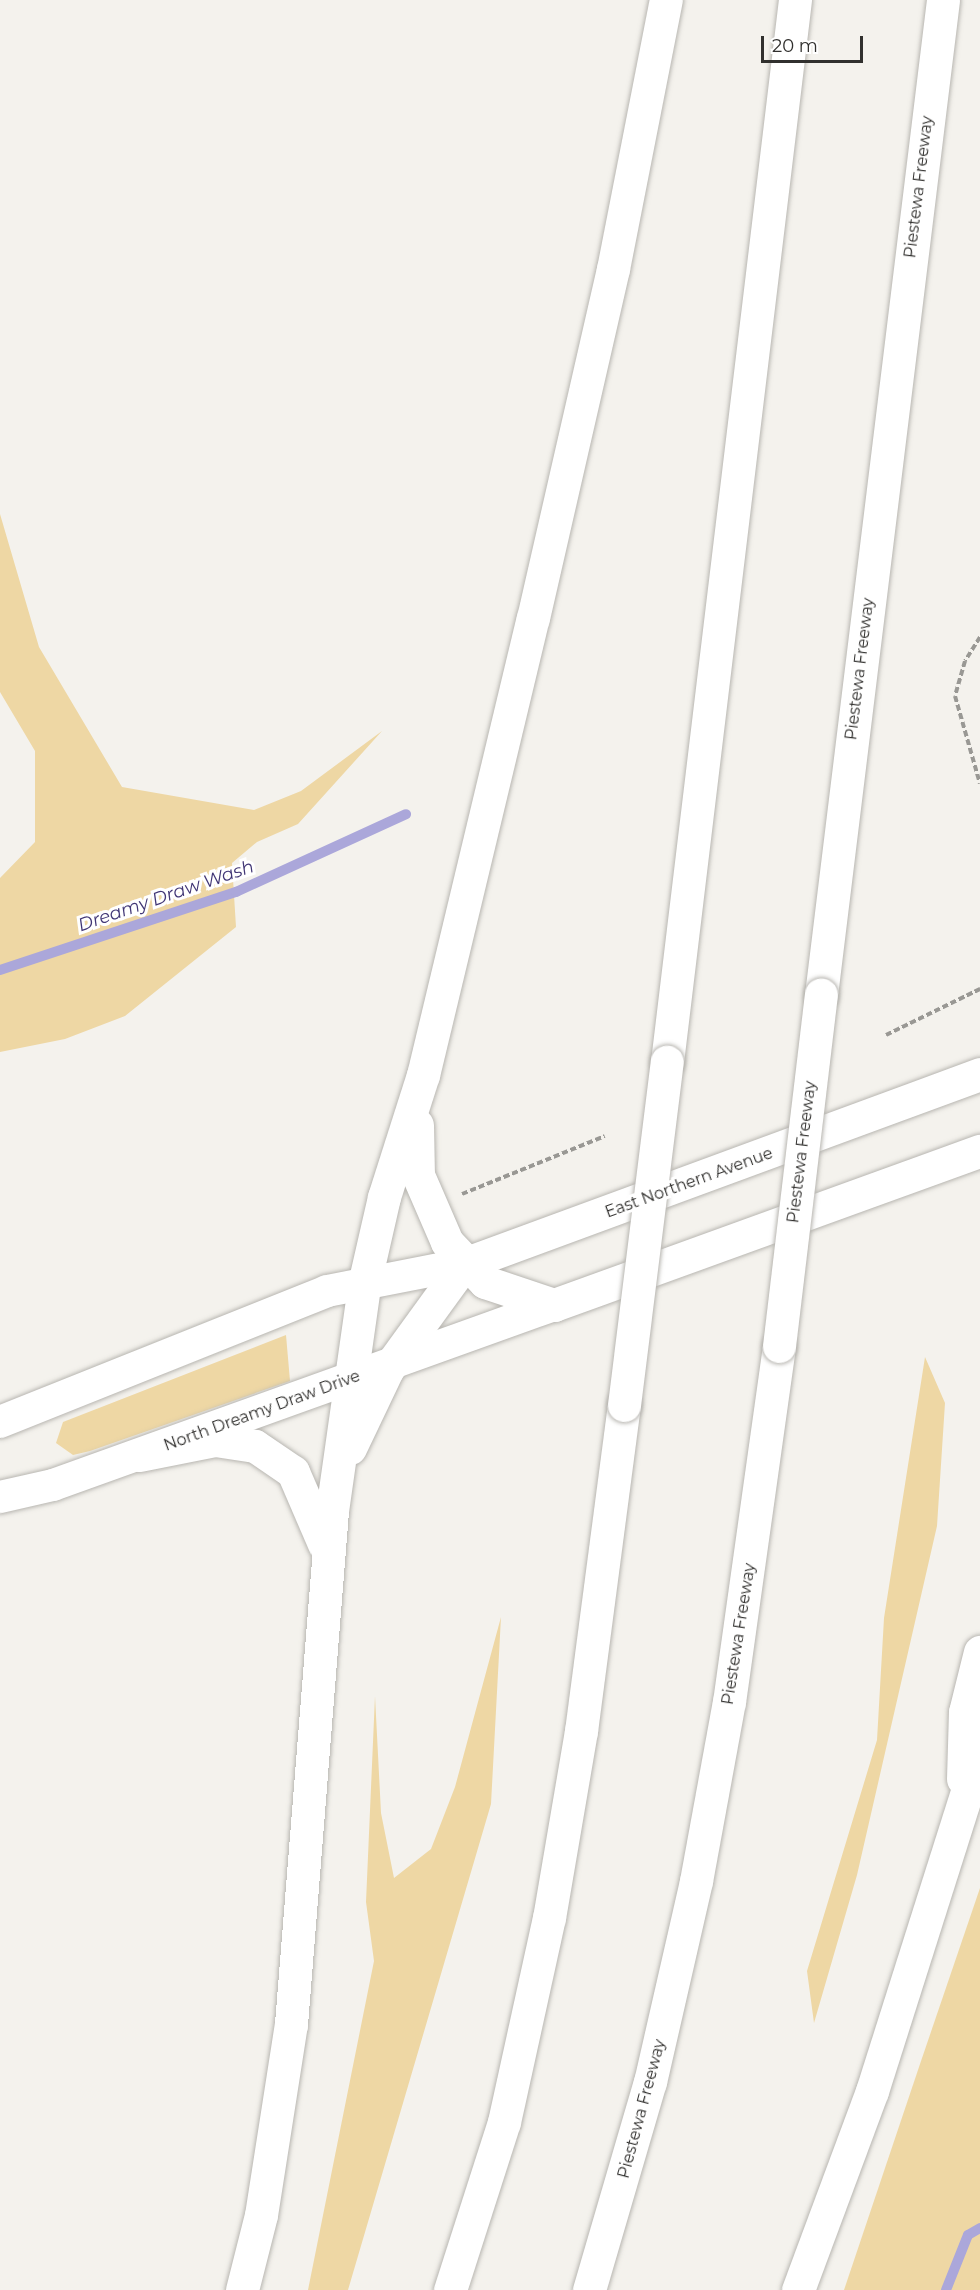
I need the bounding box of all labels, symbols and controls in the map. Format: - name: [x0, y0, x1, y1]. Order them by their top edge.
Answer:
- scale bar: [764, 24, 866, 62]
- text: 20 m: [772, 35, 818, 57]
- street label: Piestewa Freeway: [901, 115, 937, 259]
- street label: Piestewa Freeway: [842, 597, 878, 741]
- water label: Dreamy Draw Wash: [75, 856, 257, 936]
- street label: Piestewa Freeway: [784, 1080, 820, 1224]
- street label: East Northern Avenue: [603, 1144, 775, 1222]
- street label: North Dreamy Draw Drive: [161, 1367, 363, 1455]
- street label: Piestewa Freeway: [718, 1562, 760, 1706]
- street label: Piestewa Freeway: [614, 2037, 670, 2181]

